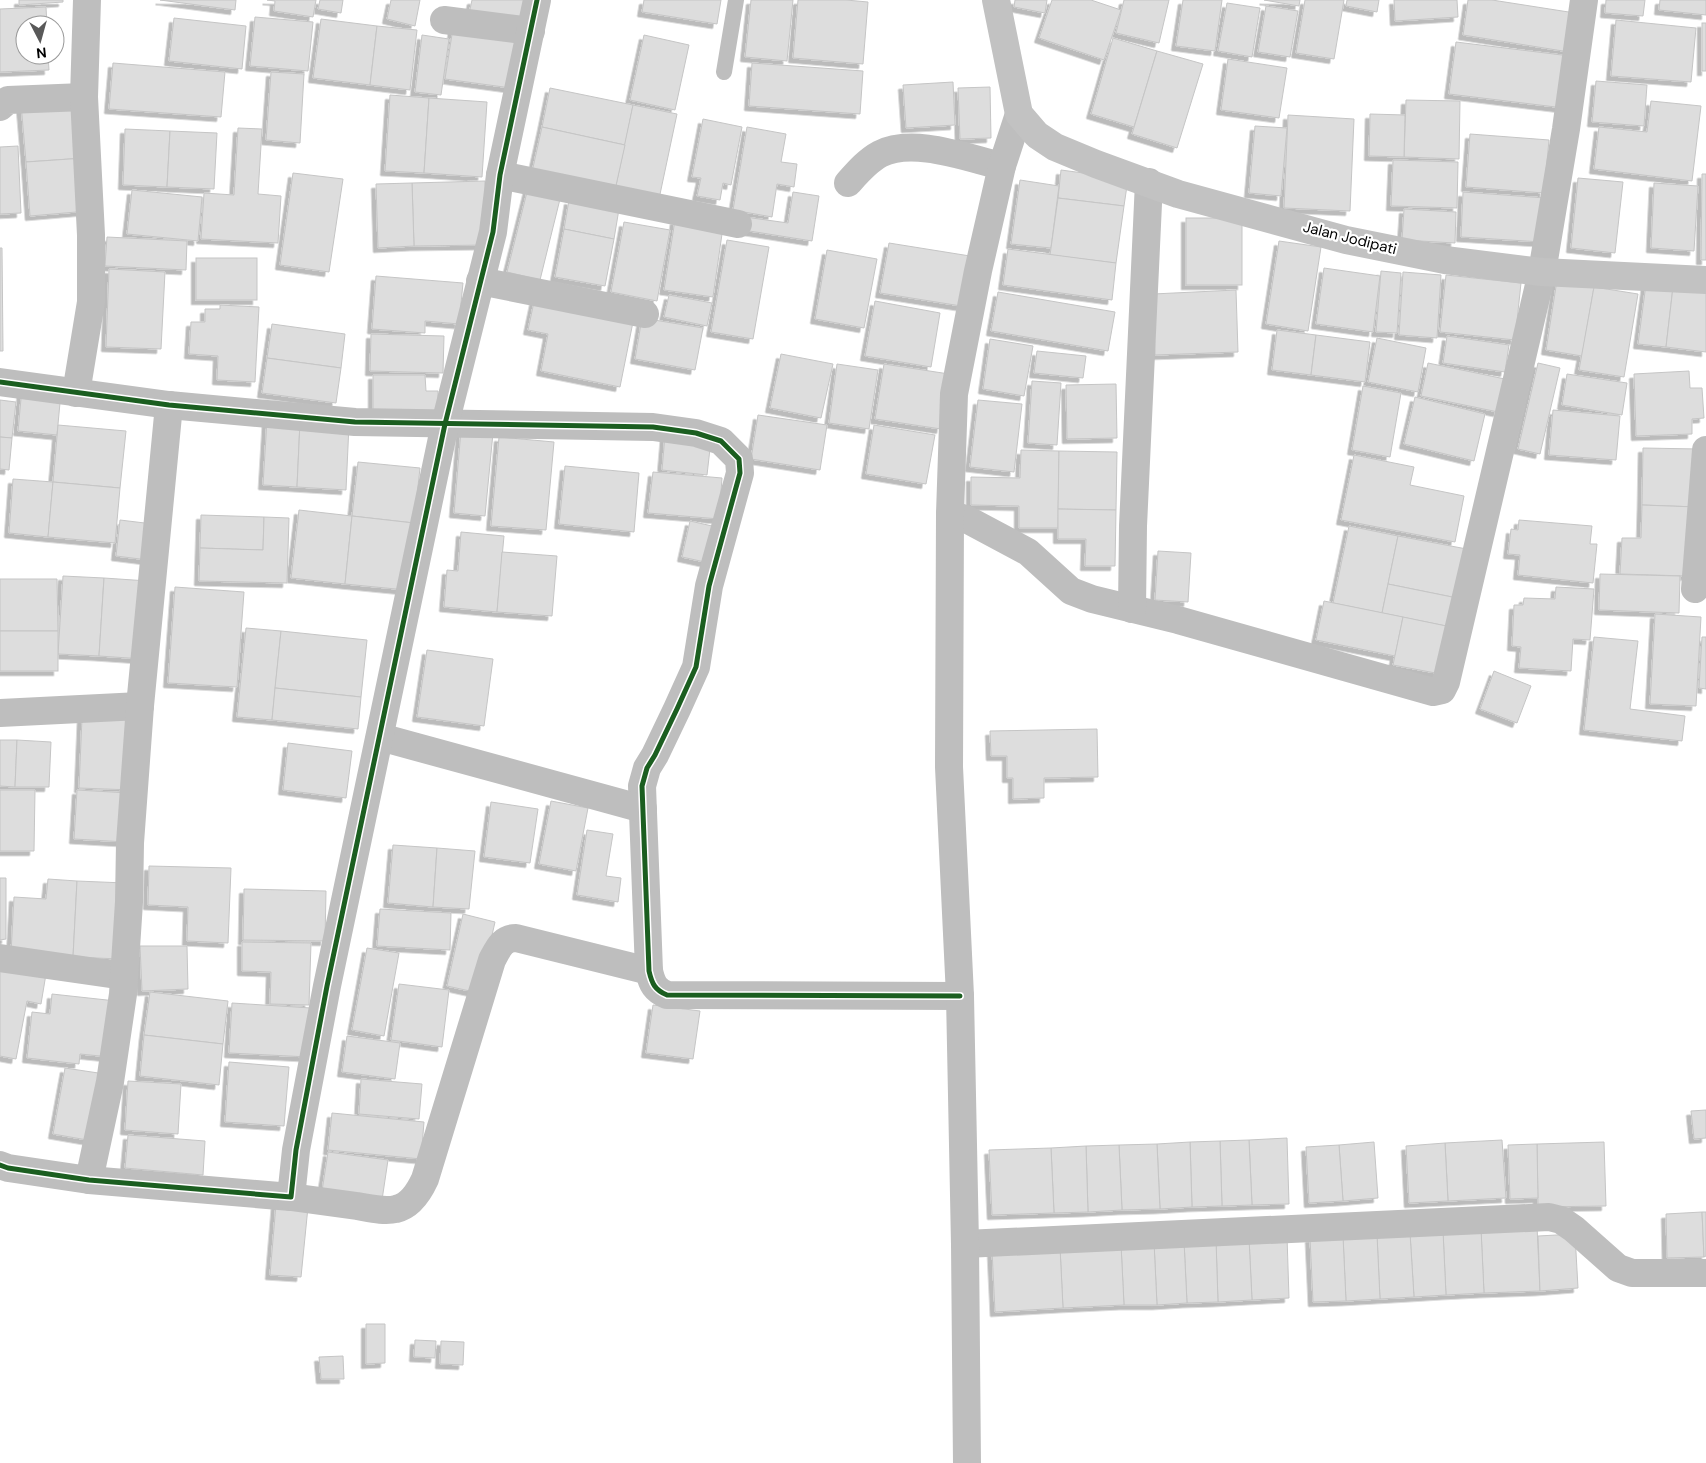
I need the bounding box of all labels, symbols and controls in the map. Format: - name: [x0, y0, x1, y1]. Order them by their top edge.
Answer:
- north arrow: [15, 15, 65, 65]
- text: N: [35, 43, 47, 62]
- street label: Jalan Jodipati: [1301, 217, 1399, 259]

